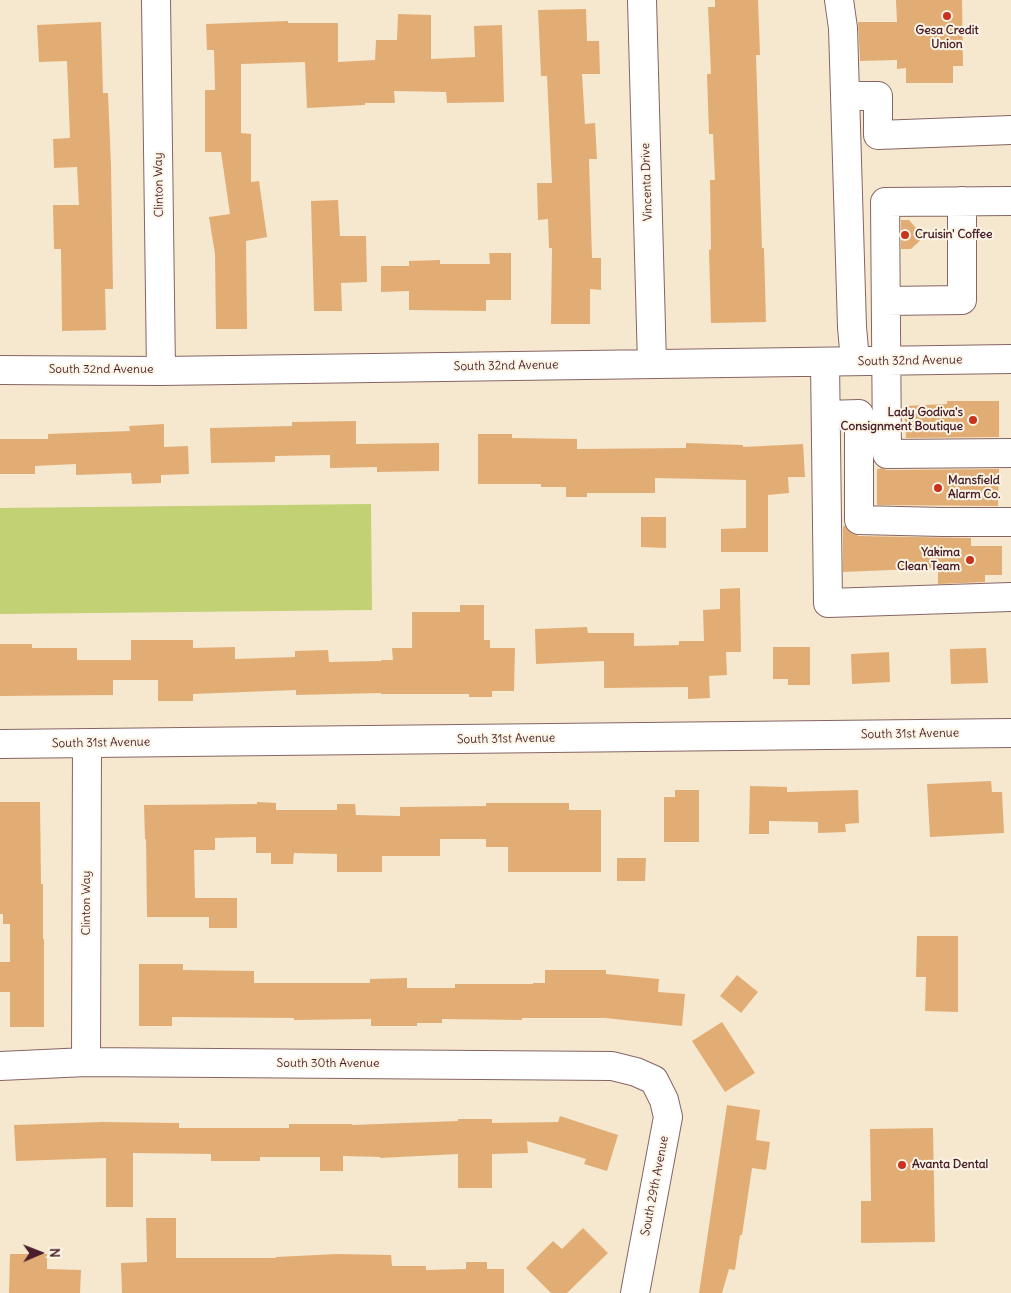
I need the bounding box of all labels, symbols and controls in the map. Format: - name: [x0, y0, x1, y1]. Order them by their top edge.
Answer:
- marker: Gesa Credit Union: [941, 10, 953, 22]
- place label: Gesa Credit Union: [916, 24, 978, 52]
- street label: Vincenta Drive: [638, 143, 656, 221]
- street label: Clinton Way: [151, 152, 167, 218]
- place label: Cruisin' Coffee: [915, 228, 992, 242]
- marker: Cruisin' Coffee: [899, 229, 911, 241]
- street label: South 32nd Avenue: [858, 353, 962, 369]
- street label: South 32nd Avenue: [454, 358, 558, 374]
- street label: South 32nd Avenue: [49, 363, 153, 377]
- place label: Lady Godiva's Consignment Boutique: [841, 406, 963, 434]
- marker: Lady Godiva's Consignment Boutique: [967, 414, 979, 426]
- place label: Mansfield Alarm Co.: [948, 474, 1001, 502]
- marker: Mansfield Alarm Co.: [932, 482, 944, 494]
- place label: Yakima Clean Team: [897, 546, 960, 574]
- marker: Yakima Clean Team: [964, 554, 976, 566]
- street label: South 31st Avenue: [861, 726, 959, 742]
- street label: South 31st Avenue: [457, 731, 555, 747]
- street label: South 31st Avenue: [52, 735, 150, 751]
- street label: Clinton Way: [80, 871, 94, 935]
- street label: South 30th Avenue: [276, 1057, 380, 1071]
- street label: South 29th Avenue: [638, 1135, 672, 1237]
- place label: Avanta Dental: [912, 1158, 988, 1172]
- marker: Avanta Dental: [896, 1159, 908, 1171]
- north arrow: [15, 1228, 65, 1278]
- text: N: [46, 1248, 64, 1258]

